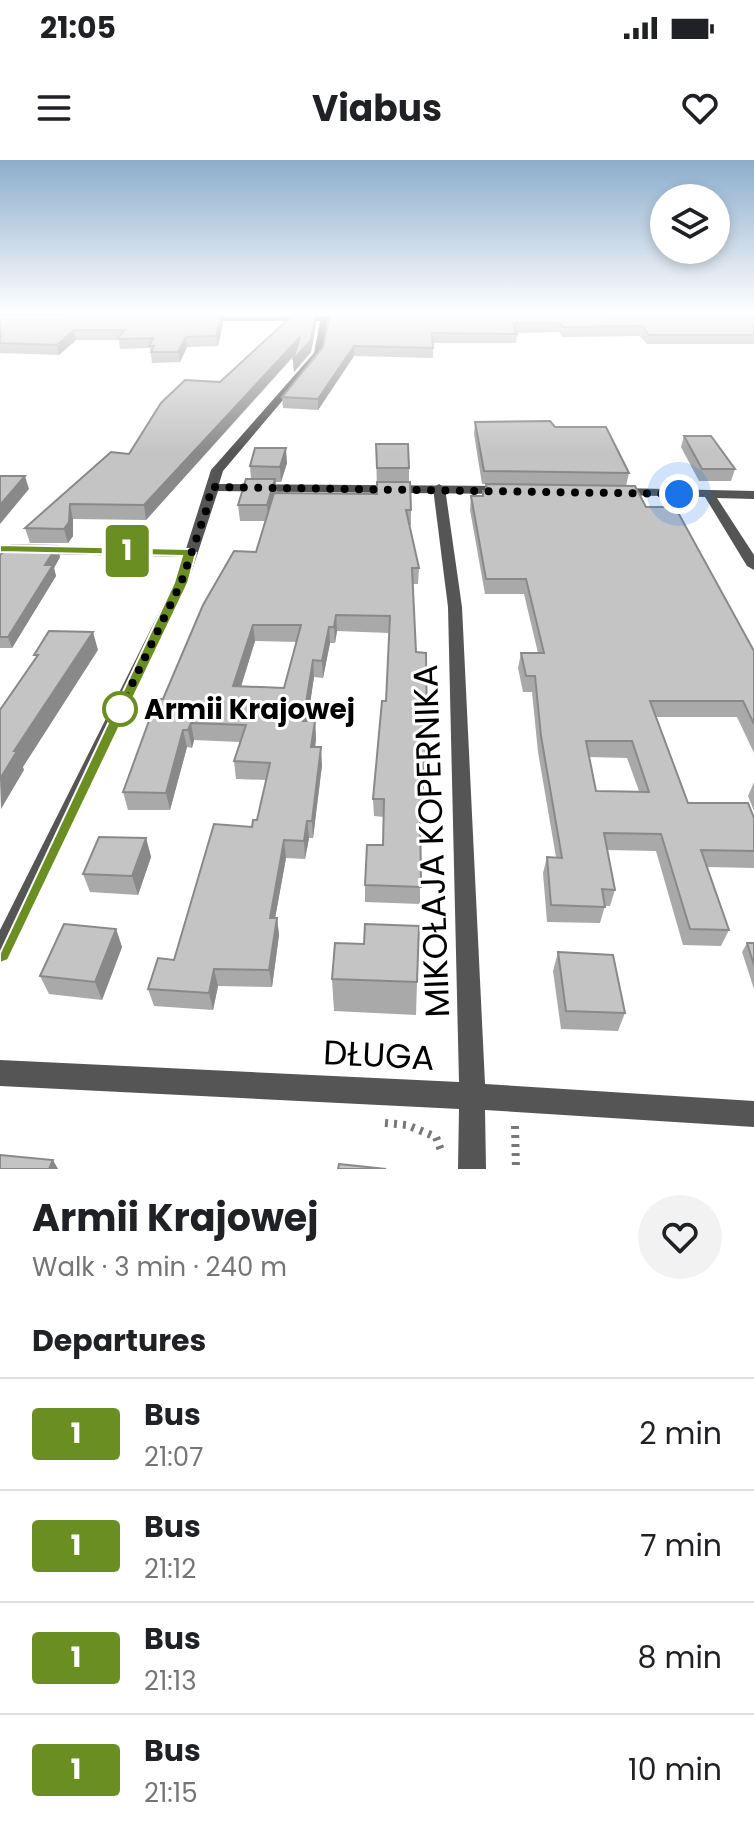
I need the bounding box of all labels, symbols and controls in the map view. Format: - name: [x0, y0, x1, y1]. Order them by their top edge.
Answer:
- text: 21:05: [40, 6, 116, 49]
- text: Viabus: [312, 83, 442, 134]
- icon: menu: [32, 86, 76, 130]
- icon: heart: [678, 86, 722, 130]
- map controls: [650, 184, 730, 264]
- button: layers: [650, 184, 730, 264]
- your location: [659, 474, 699, 514]
- line badge: 1: [101, 525, 153, 577]
- text: 1: [122, 531, 132, 570]
- street label: MIKOŁAJA KOPERNIKA: [401, 664, 461, 1018]
- place label: Armii Krajowej: [144, 690, 355, 729]
- marker: Armii Krajowej: [103, 692, 137, 726]
- street label: DŁUGA: [322, 1028, 436, 1082]
- text: Armii Krajowej: [32, 1191, 318, 1244]
- button: heart: [638, 1195, 722, 1279]
- text: Walk · 3 min · 240 m: [32, 1249, 287, 1285]
- text: Departures: [32, 1319, 206, 1362]
- text: Bus: [144, 1393, 201, 1436]
- text: 2 min: [639, 1412, 722, 1455]
- text: 1: [71, 1414, 81, 1453]
- text: 21:07: [144, 1439, 203, 1475]
- text: Bus: [144, 1505, 201, 1548]
- text: 7 min: [640, 1524, 722, 1567]
- text: 1: [71, 1526, 81, 1565]
- text: 21:12: [144, 1551, 196, 1587]
- text: Bus: [144, 1617, 201, 1660]
- text: 8 min: [638, 1636, 722, 1679]
- text: 1: [71, 1638, 81, 1677]
- text: 21:13: [144, 1663, 196, 1699]
- text: Bus: [144, 1729, 201, 1772]
- text: 10 min: [628, 1748, 722, 1791]
- text: 1: [71, 1750, 81, 1789]
- text: 21:15: [144, 1775, 197, 1811]

